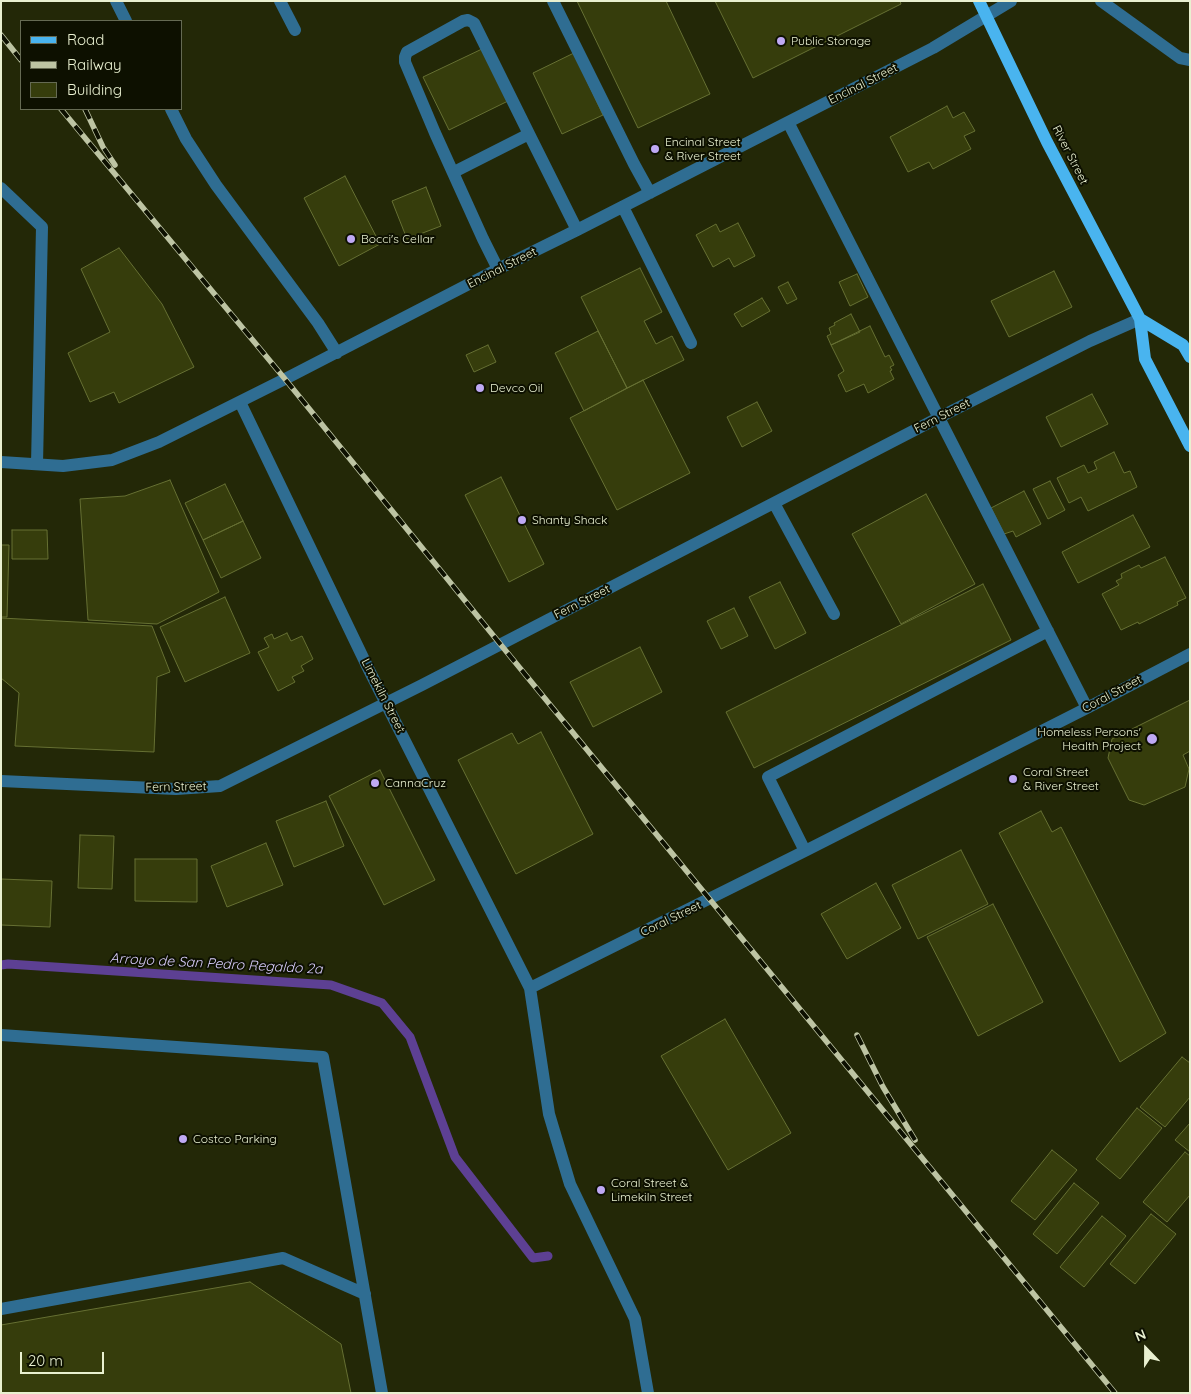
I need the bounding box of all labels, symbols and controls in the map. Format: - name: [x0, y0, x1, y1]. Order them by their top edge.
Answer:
- legend: [20, 20, 182, 110]
- text: Road: [67, 30, 104, 49]
- place label: Public Storage: [791, 34, 871, 48]
- marker: Public Storage: [775, 35, 787, 47]
- text: Railway: [67, 55, 122, 74]
- street label: Encinal Street: [826, 60, 900, 108]
- text: Building: [67, 80, 122, 99]
- street label: River Street: [1049, 123, 1091, 187]
- place label: Encinal Street & River Street: [665, 135, 741, 163]
- marker: Encinal Street & River Street: [649, 143, 661, 155]
- place label: Bocci's Cellar: [361, 232, 434, 246]
- marker: Bocci's Cellar: [345, 233, 357, 245]
- street label: Encinal Street: [465, 244, 539, 292]
- place label: Devco Oil: [490, 381, 543, 395]
- marker: Devco Oil: [474, 382, 486, 394]
- street label: Fern Street: [912, 396, 972, 436]
- place label: Shanty Shack: [532, 513, 607, 527]
- marker: Shanty Shack: [516, 514, 528, 526]
- street label: Fern Street: [552, 582, 612, 622]
- street label: Limekiln Street: [358, 656, 408, 736]
- street label: Coral Street: [1080, 672, 1144, 716]
- place label: Homeless Persons' Health Project: [1037, 725, 1141, 753]
- marker: Homeless Persons' Health Project: [1145, 732, 1159, 746]
- place label: Coral Street & River Street: [1023, 765, 1099, 793]
- marker: Coral Street & River Street: [1007, 773, 1019, 785]
- place label: CannaCruz: [385, 776, 446, 790]
- marker: CannaCruz: [369, 777, 381, 789]
- street label: Fern Street: [145, 779, 207, 795]
- street label: Coral Street: [638, 898, 704, 940]
- water label: Arroyo de San Pedro Regaldo 2a: [109, 950, 323, 978]
- place label: Costco Parking: [193, 1132, 277, 1146]
- marker: Costco Parking: [177, 1133, 189, 1145]
- place label: Coral Street & Limekiln Street: [611, 1176, 692, 1204]
- marker: Coral Street & Limekiln Street: [595, 1184, 607, 1196]
- north arrow: [1121, 1324, 1171, 1374]
- text: N: [1132, 1325, 1149, 1345]
- scale bar: [22, 1342, 106, 1374]
- text: 20 m: [28, 1351, 63, 1370]

